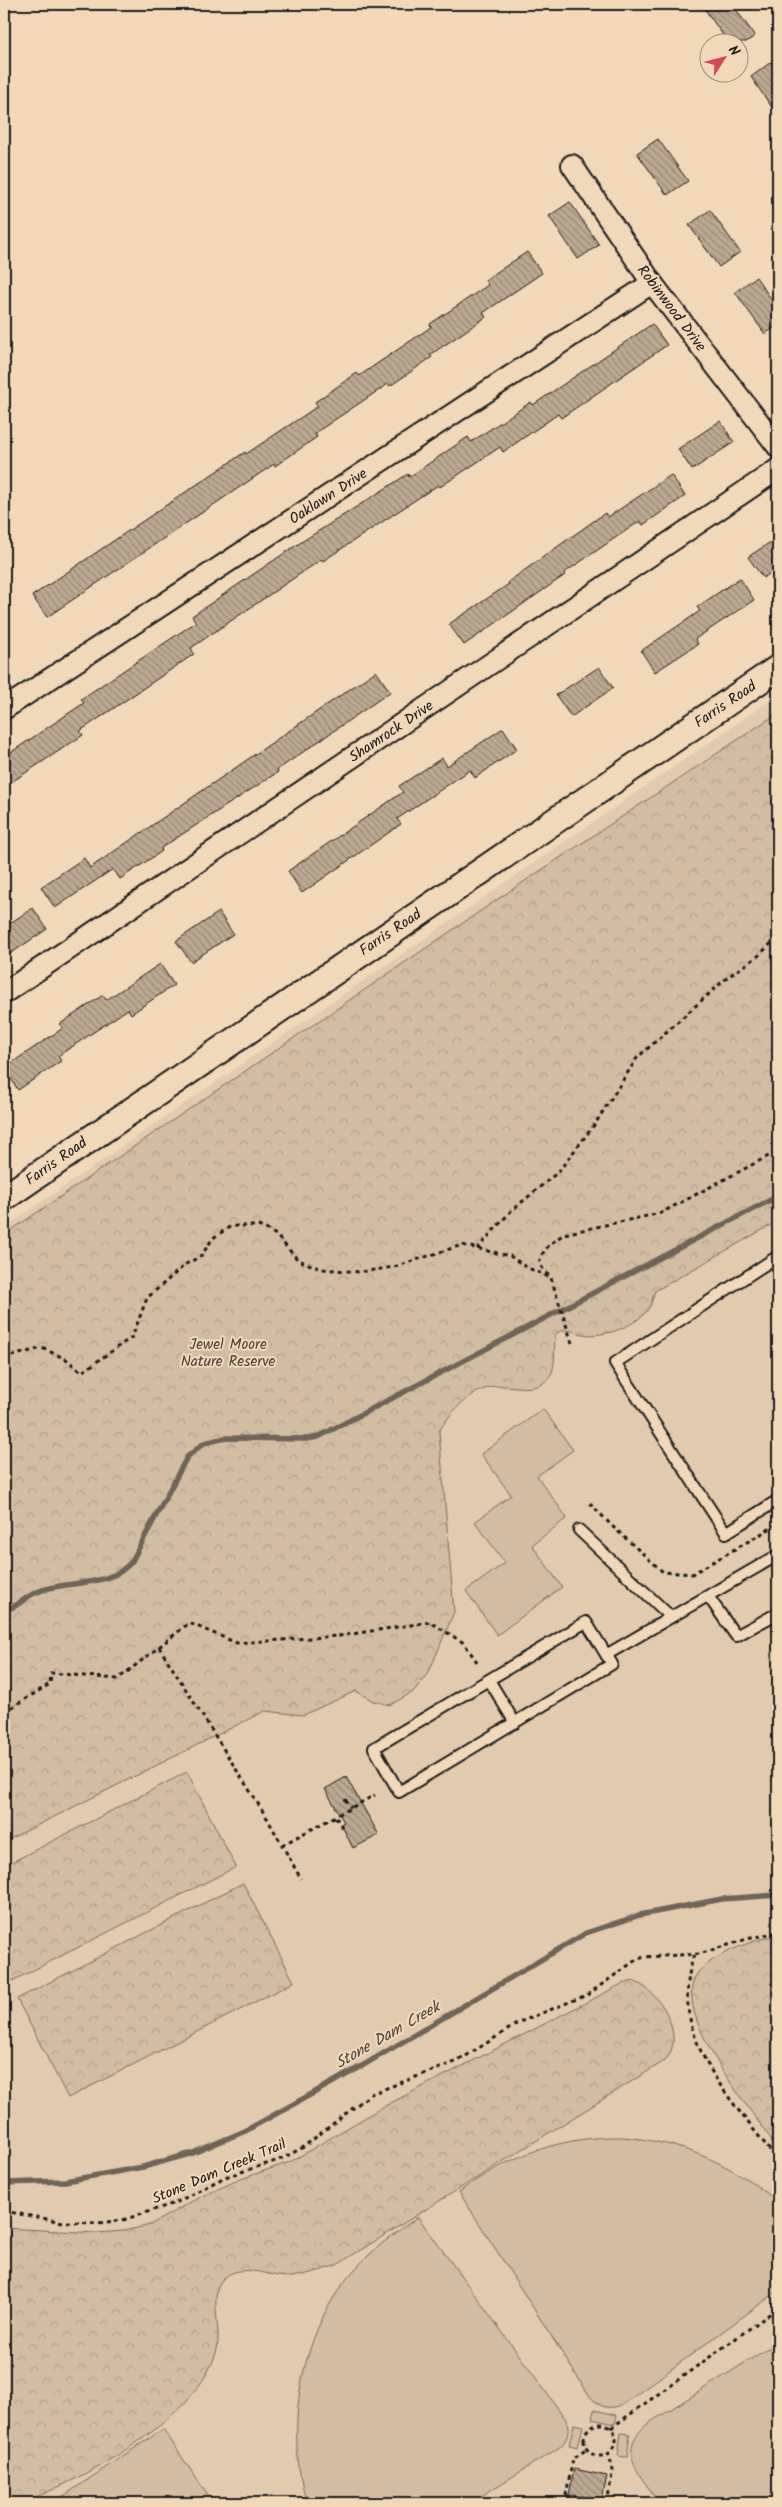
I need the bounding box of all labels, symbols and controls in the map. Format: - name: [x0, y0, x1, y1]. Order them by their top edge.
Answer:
- north arrow: [700, 32, 750, 82]
- text: N: [722, 41, 745, 61]
- street label: Robinwood Drive: [630, 260, 712, 357]
- street label: Oaklawn Drive: [285, 462, 373, 531]
- street label: Farris Road: [689, 675, 762, 735]
- street label: Shamrock Drive: [344, 694, 439, 769]
- street label: Farris Road: [354, 903, 427, 963]
- street label: Farris Road: [21, 1131, 93, 1192]
- park label: Jewel Moore Nature Reserve: [181, 1333, 276, 1374]
- water label: Stone Dam Creek: [330, 1994, 447, 2076]
- street label: Stone Dam Creek Trail: [149, 2133, 291, 2211]

